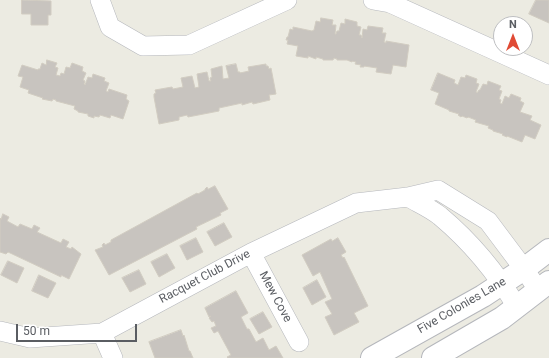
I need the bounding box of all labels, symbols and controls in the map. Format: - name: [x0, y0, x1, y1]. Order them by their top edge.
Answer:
- north arrow: [493, 16, 533, 56]
- text: N: [509, 18, 517, 31]
- street label: Racquet Club Drive: [157, 247, 253, 307]
- street label: Mew Cove: [256, 269, 294, 325]
- street label: Five Colonies Lane: [415, 275, 509, 337]
- scale bar: [18, 316, 139, 342]
- text: 50 m: [23, 324, 50, 338]

